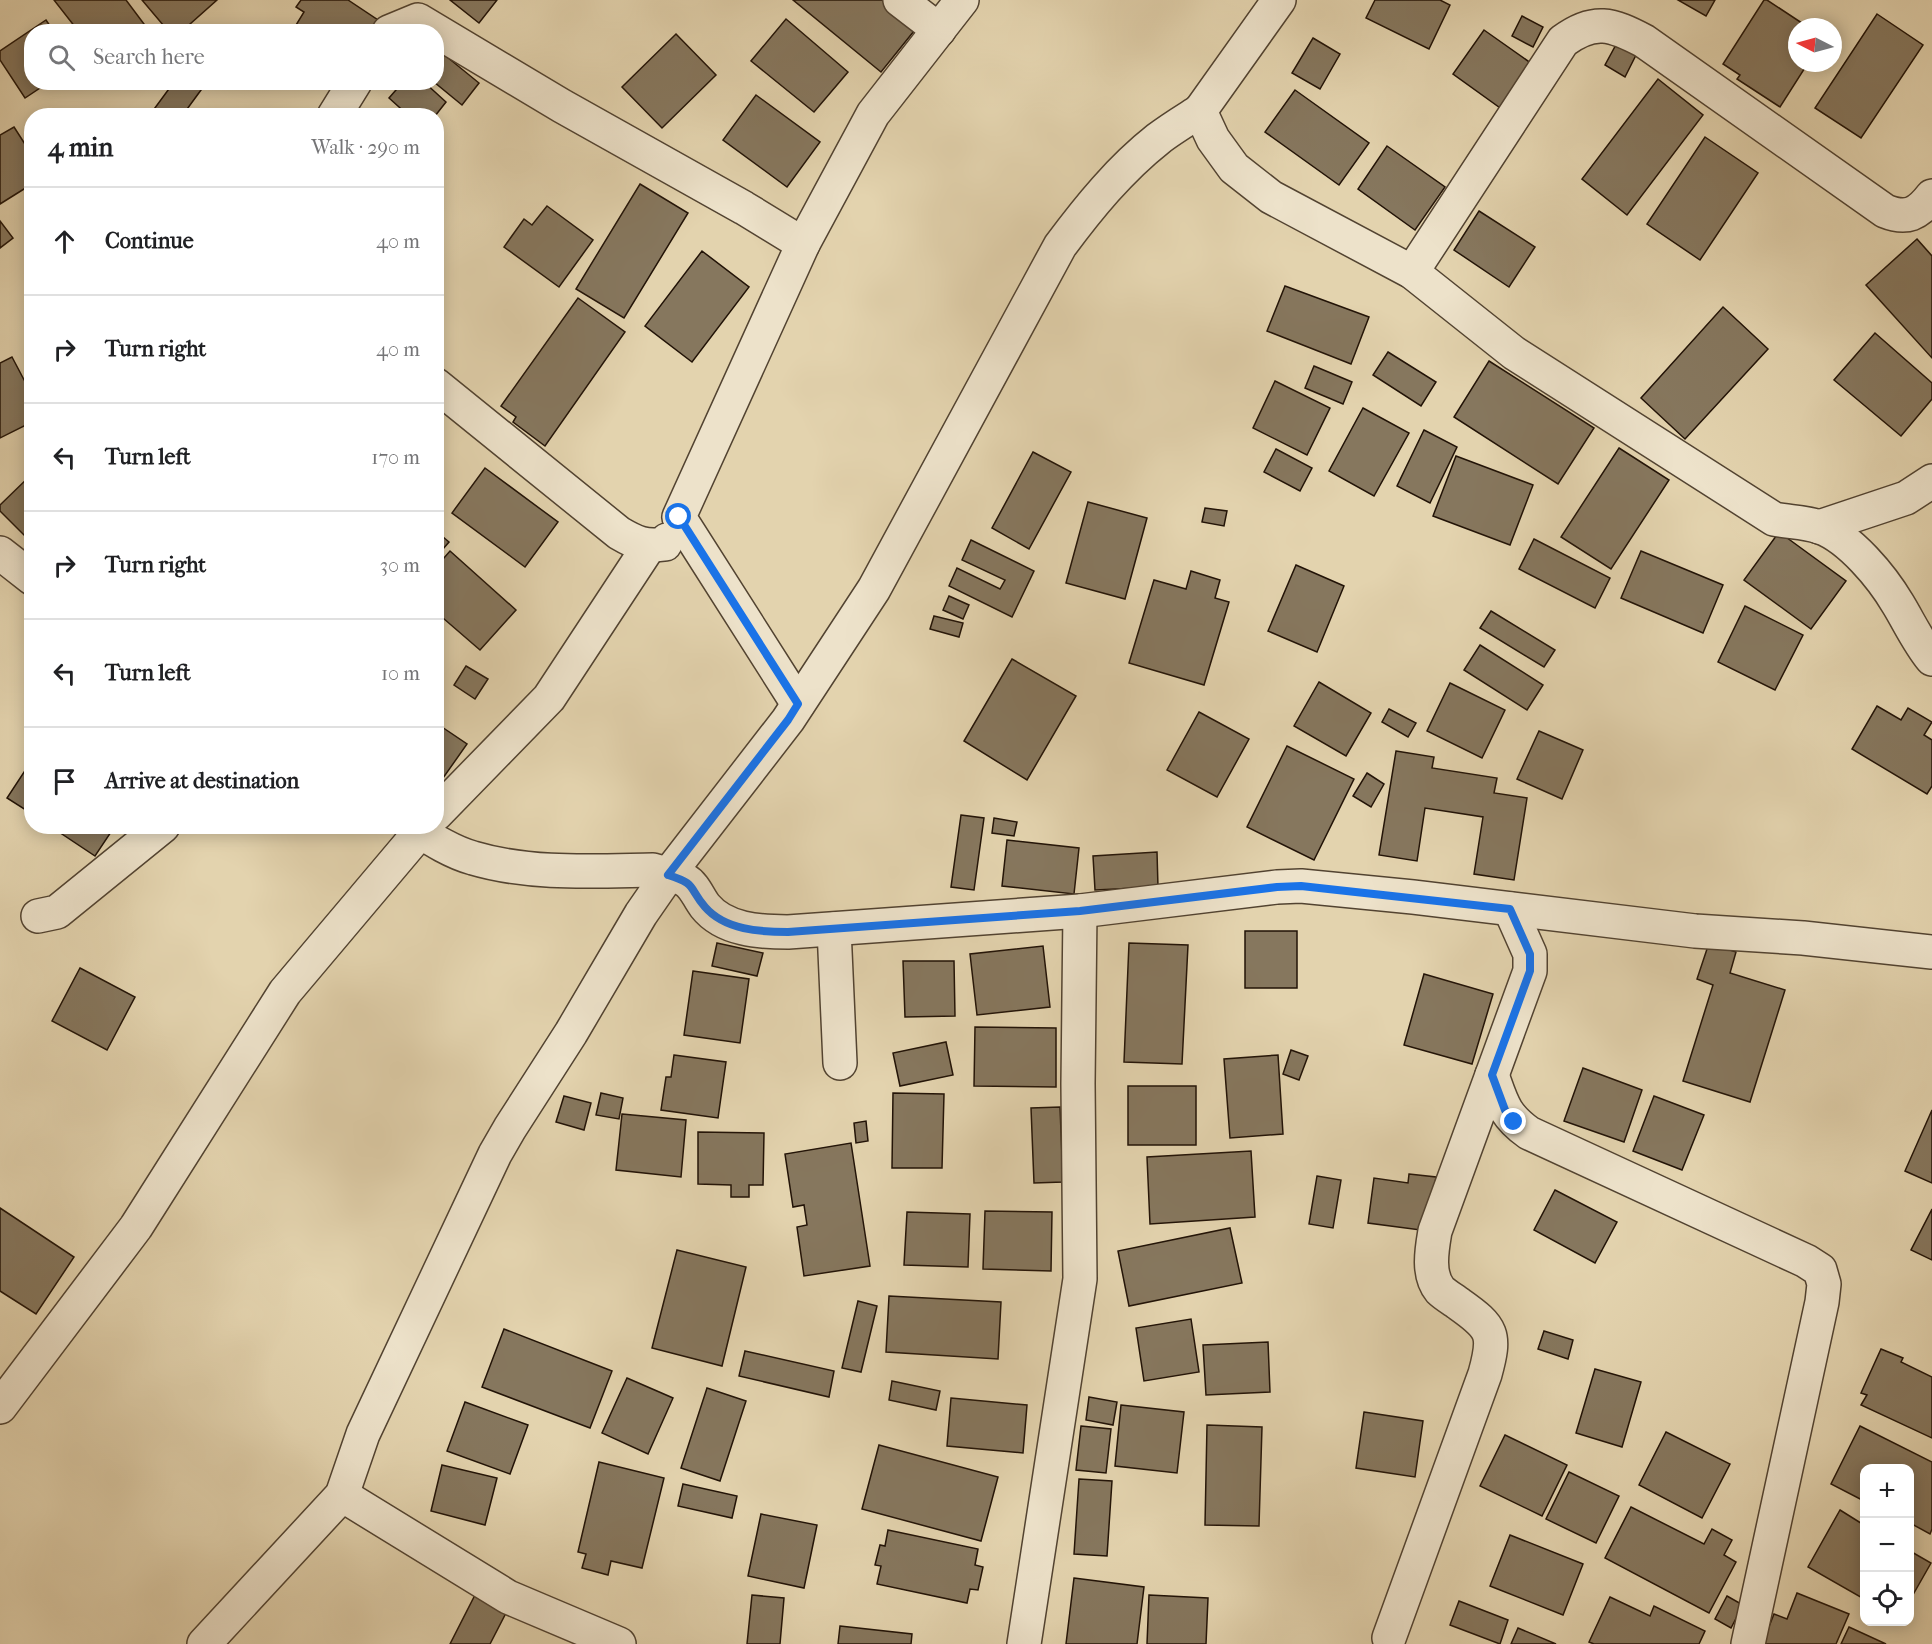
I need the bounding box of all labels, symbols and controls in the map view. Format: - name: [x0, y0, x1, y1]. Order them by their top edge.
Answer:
- north arrow: [1788, 18, 1842, 72]
- search box: [24, 24, 444, 90]
- icon: search: [45, 41, 78, 74]
- text: Search here: [93, 44, 205, 70]
- text: 4 min: [48, 132, 113, 163]
- text: Walk · 290 m: [311, 136, 420, 159]
- icon: ahead: [48, 225, 81, 258]
- text: Continue: [105, 228, 194, 254]
- text: 40 m: [376, 230, 420, 253]
- icon: right: [48, 333, 81, 366]
- text: Turn right: [105, 336, 206, 362]
- text: 40 m: [376, 338, 420, 361]
- icon: left: [48, 441, 81, 474]
- text: Turn left: [105, 444, 191, 470]
- text: 170 m: [371, 446, 420, 469]
- route start: [665, 503, 691, 529]
- icon: right: [48, 549, 81, 582]
- text: Turn right: [105, 552, 206, 578]
- text: 30 m: [380, 554, 420, 577]
- icon: left: [48, 657, 81, 690]
- text: Turn left: [105, 660, 191, 686]
- text: 10 m: [381, 662, 420, 685]
- icon: arrive: [48, 765, 81, 798]
- text: Arrive at destination: [105, 768, 299, 794]
- route end: [1500, 1108, 1526, 1134]
- map controls: [1860, 1464, 1914, 1626]
- button: +: [1860, 1464, 1914, 1518]
- button: −: [1860, 1518, 1914, 1572]
- button: locate: [1860, 1572, 1914, 1626]

